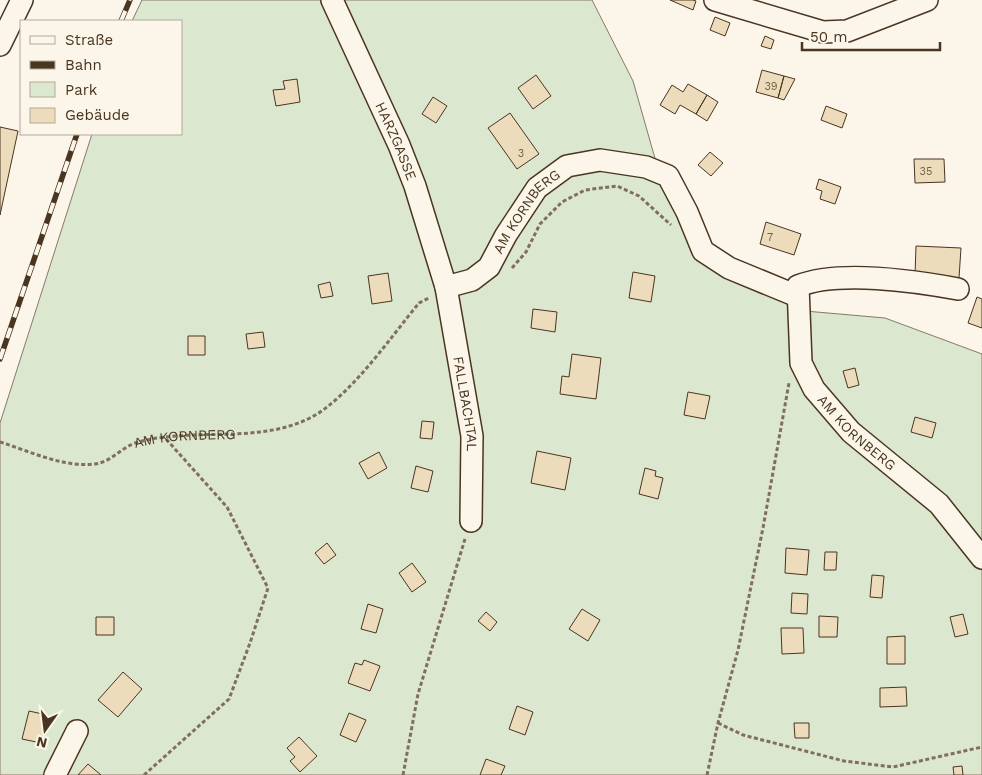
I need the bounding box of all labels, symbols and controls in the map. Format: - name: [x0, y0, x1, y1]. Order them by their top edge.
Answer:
- legend: [20, 20, 182, 135]
- scale bar: [802, 20, 940, 52]
- text: 50 m: [810, 28, 847, 46]
- text: Straße: [65, 31, 113, 49]
- text: Bahn: [65, 56, 102, 74]
- house number: 39: [764, 80, 778, 93]
- text: Park: [65, 81, 98, 99]
- street label: HARZGASSE: [372, 99, 420, 183]
- text: Gebäude: [65, 106, 130, 124]
- house number: 3: [518, 147, 524, 160]
- house number: 35: [920, 165, 932, 178]
- street label: AM KORNBERG: [490, 166, 563, 256]
- house number: 7: [767, 231, 773, 244]
- street label: FALLBACHTAL: [450, 355, 480, 452]
- street label: AM KORNBERG: [815, 391, 899, 473]
- street label: AM KORNBERG: [132, 426, 236, 451]
- north arrow: [20, 705, 70, 755]
- text: N: [35, 734, 49, 752]

